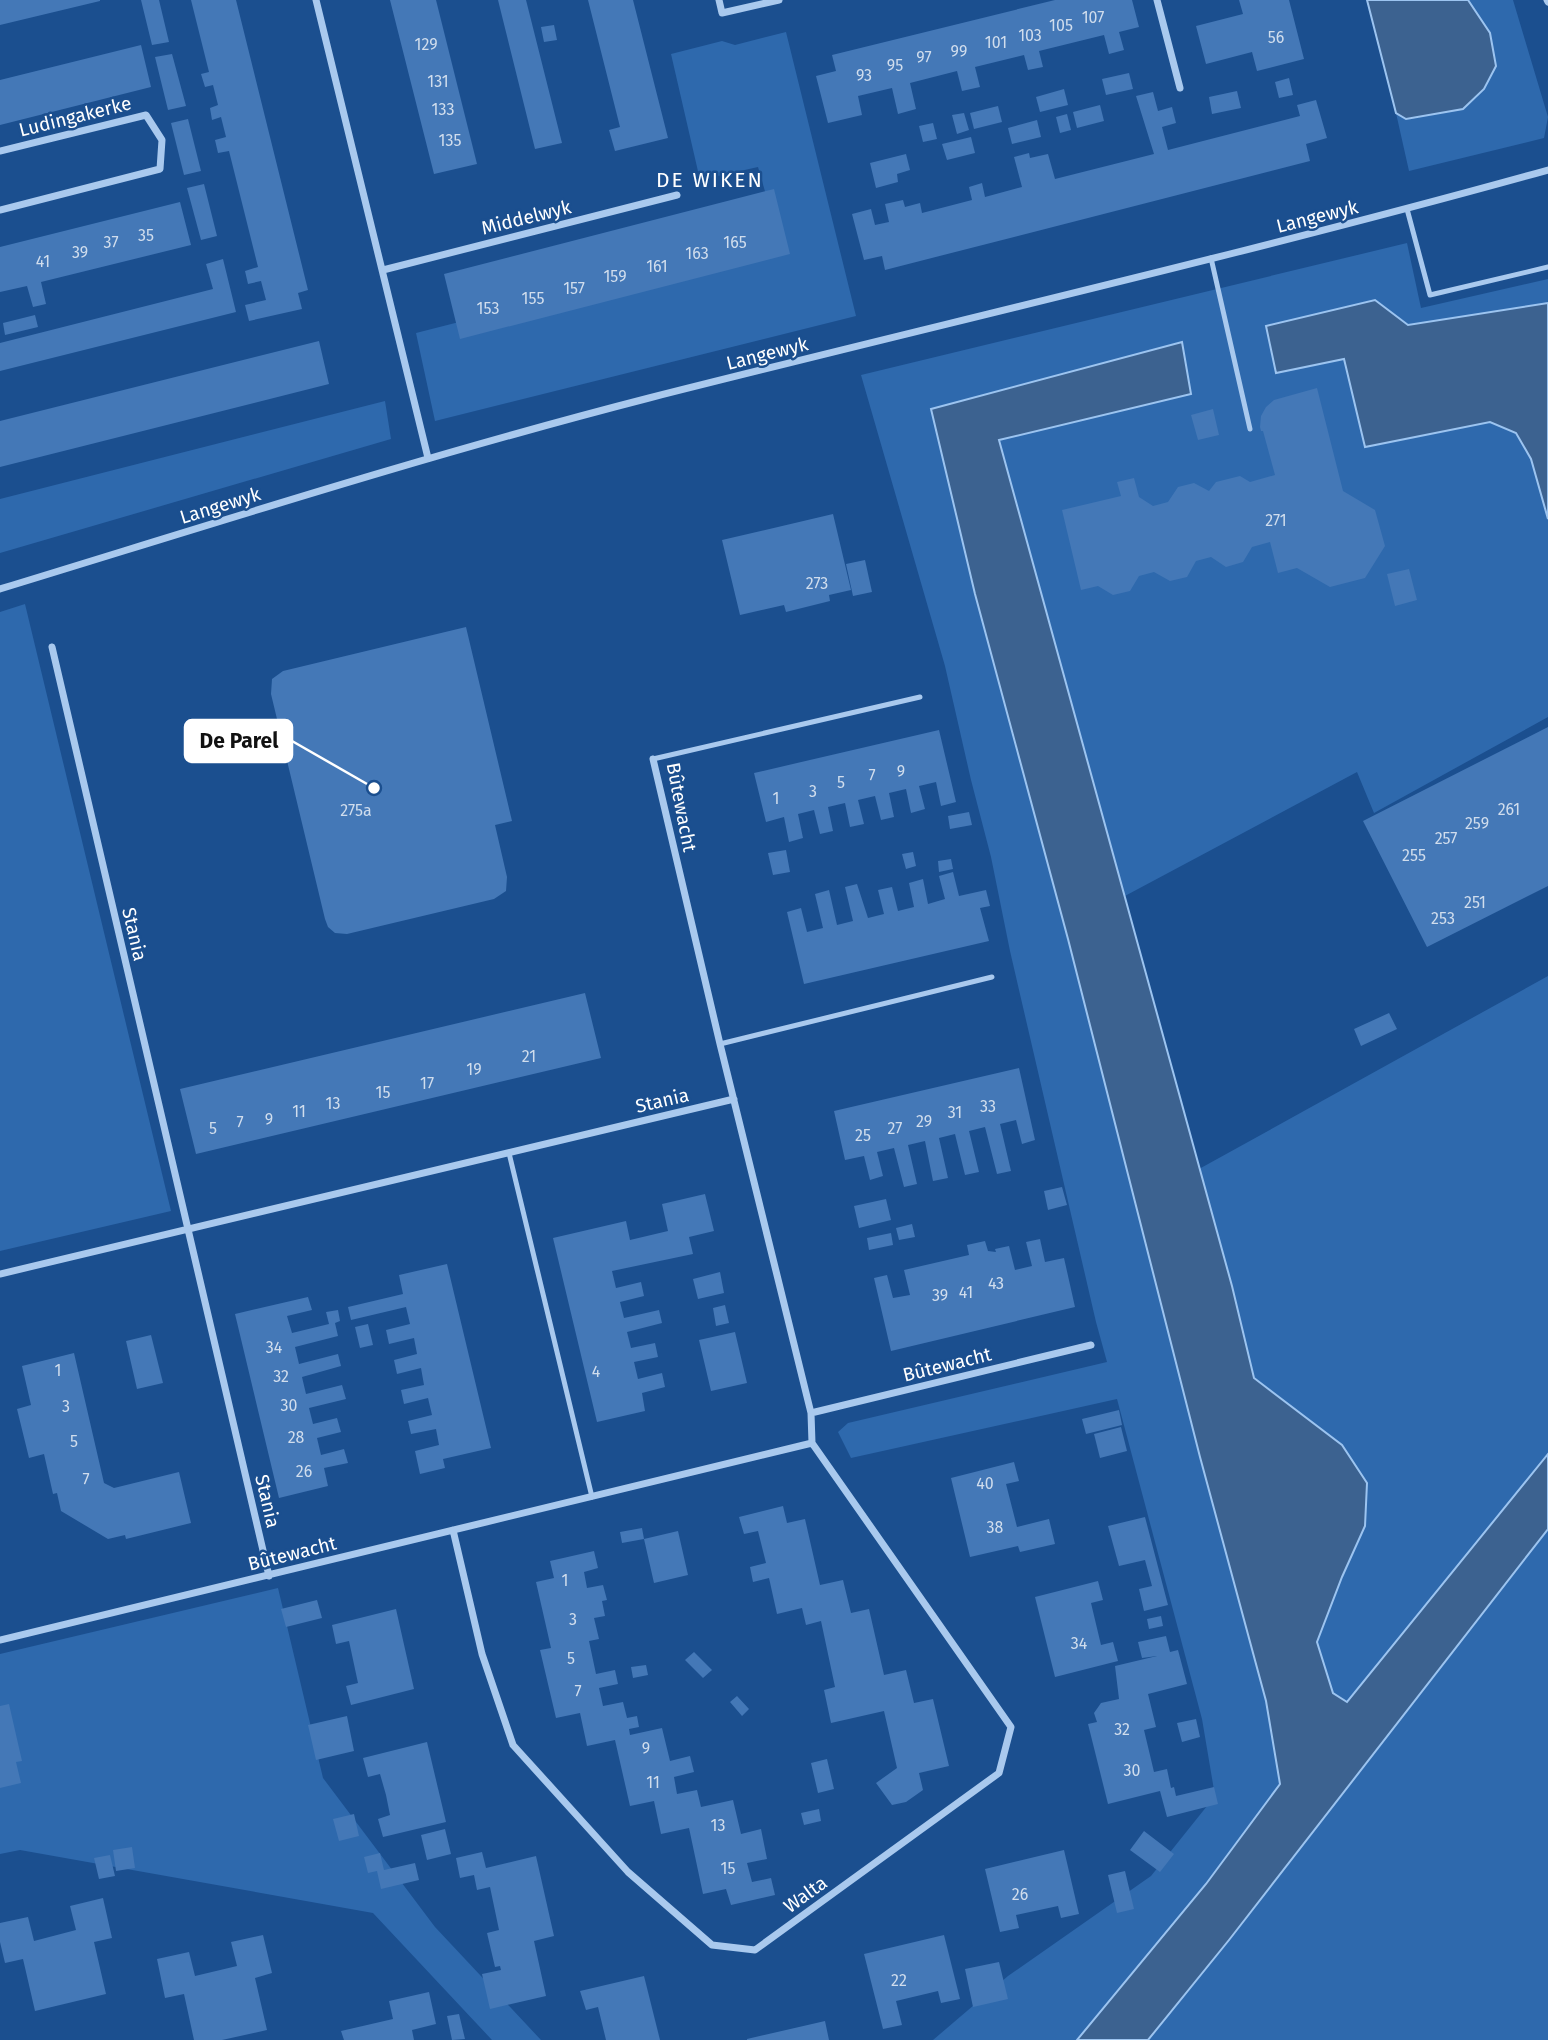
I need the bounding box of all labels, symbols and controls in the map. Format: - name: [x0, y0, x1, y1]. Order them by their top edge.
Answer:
- house number: 107: [1082, 8, 1104, 27]
- house number: 105: [1049, 16, 1073, 35]
- house number: 103: [1018, 26, 1042, 45]
- house number: 56: [1268, 28, 1284, 47]
- house number: 101: [985, 33, 1007, 52]
- house number: 129: [414, 35, 438, 54]
- house number: 99: [951, 42, 967, 61]
- house number: 97: [916, 48, 932, 67]
- house number: 95: [887, 56, 903, 75]
- house number: 93: [856, 66, 872, 85]
- house number: 131: [427, 72, 449, 91]
- street label: Ludingakerke: [16, 91, 134, 142]
- house number: 133: [432, 100, 454, 119]
- house number: 135: [439, 131, 461, 150]
- district label: DE WIKEN: [656, 167, 764, 193]
- street label: Middelwyk: [479, 195, 574, 240]
- street label: Langewyk: [1274, 195, 1361, 238]
- house number: 35: [138, 226, 154, 245]
- house number: 37: [103, 233, 119, 252]
- house number: 165: [723, 233, 747, 252]
- house number: 39: [72, 243, 88, 262]
- house number: 163: [685, 244, 709, 263]
- house number: 41: [36, 252, 50, 271]
- house number: 161: [646, 257, 668, 276]
- house number: 159: [603, 267, 627, 286]
- house number: 157: [563, 279, 585, 298]
- house number: 155: [522, 289, 544, 308]
- house number: 153: [477, 299, 499, 318]
- street label: Langewyk: [724, 332, 811, 375]
- street label: Langewyk: [177, 482, 264, 529]
- house number: 271: [1265, 511, 1287, 530]
- house number: 273: [806, 574, 828, 593]
- callout: De Parel: [185, 720, 292, 762]
- text: De Parel: [200, 728, 279, 754]
- street label: Bûtewacht: [662, 761, 701, 854]
- house number: 9: [897, 762, 905, 781]
- house number: 7: [868, 766, 876, 785]
- house number: 5: [837, 773, 845, 792]
- house number: 3: [809, 782, 817, 801]
- house number: 1: [773, 789, 779, 808]
- house number: 261: [1498, 800, 1520, 819]
- house number: 275a: [340, 801, 372, 820]
- house number: 259: [1465, 814, 1489, 833]
- house number: 257: [1435, 829, 1457, 848]
- house number: 255: [1402, 846, 1426, 865]
- house number: 251: [1464, 893, 1486, 912]
- street label: Stania: [117, 905, 152, 963]
- house number: 253: [1431, 909, 1455, 928]
- house number: 21: [522, 1047, 536, 1066]
- house number: 19: [466, 1060, 482, 1079]
- house number: 17: [420, 1074, 434, 1093]
- house number: 15: [376, 1083, 390, 1102]
- street label: Stania: [633, 1083, 691, 1118]
- house number: 13: [326, 1094, 340, 1113]
- house number: 33: [980, 1097, 996, 1116]
- house number: 11: [292, 1102, 306, 1121]
- house number: 31: [948, 1103, 962, 1122]
- house number: 9: [265, 1110, 273, 1129]
- house number: 29: [916, 1112, 932, 1131]
- house number: 7: [236, 1113, 244, 1132]
- house number: 5: [209, 1119, 217, 1138]
- house number: 27: [888, 1119, 902, 1138]
- house number: 25: [855, 1126, 871, 1145]
- house number: 43: [988, 1274, 1004, 1293]
- house number: 41: [959, 1283, 973, 1302]
- house number: 39: [932, 1286, 948, 1305]
- house number: 34: [266, 1338, 283, 1357]
- street label: Bûtewacht: [901, 1342, 994, 1387]
- house number: 1: [55, 1361, 61, 1380]
- house number: 4: [592, 1362, 601, 1381]
- house number: 32: [273, 1367, 289, 1386]
- house number: 30: [281, 1396, 298, 1415]
- house number: 3: [62, 1397, 70, 1416]
- house number: 28: [288, 1428, 305, 1447]
- house number: 5: [70, 1432, 78, 1451]
- house number: 26: [296, 1462, 312, 1481]
- house number: 7: [82, 1470, 90, 1489]
- street label: Stania: [250, 1472, 285, 1530]
- house number: 40: [976, 1474, 994, 1493]
- house number: 38: [987, 1518, 1004, 1537]
- street label: Bûtewacht: [246, 1531, 339, 1576]
- house number: 1: [562, 1571, 568, 1590]
- house number: 3: [569, 1610, 577, 1629]
- house number: 34: [1071, 1634, 1088, 1653]
- house number: 5: [567, 1649, 575, 1668]
- house number: 7: [574, 1682, 582, 1701]
- house number: 32: [1114, 1720, 1130, 1739]
- house number: 9: [642, 1739, 650, 1758]
- house number: 30: [1124, 1761, 1141, 1780]
- house number: 11: [646, 1773, 660, 1792]
- house number: 13: [711, 1816, 725, 1835]
- house number: 15: [721, 1859, 735, 1878]
- street label: Walta: [779, 1871, 831, 1918]
- house number: 26: [1012, 1885, 1028, 1904]
- house number: 22: [891, 1971, 907, 1990]

